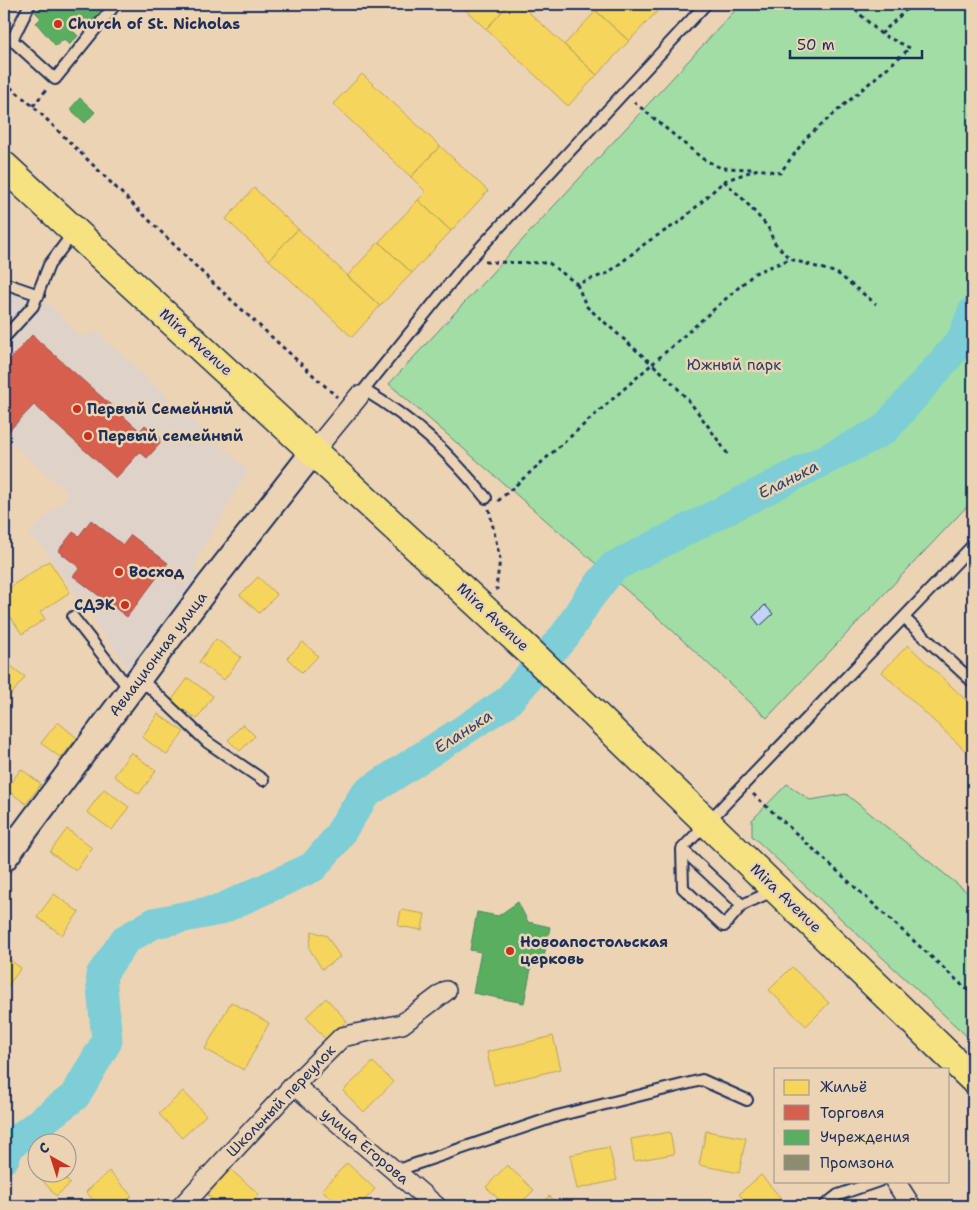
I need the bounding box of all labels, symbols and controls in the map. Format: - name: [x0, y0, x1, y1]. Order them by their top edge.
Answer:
- place label: Church of St. Nicholas: [68, 14, 240, 34]
- marker: Church of St. Nicholas: [52, 18, 64, 30]
- scale bar: [790, 28, 922, 60]
- text: 50 m: [797, 35, 835, 55]
- street label: Mira Avenue: [155, 304, 237, 380]
- park label: Южный парк: [687, 355, 781, 375]
- place label: Первый Семейный: [87, 399, 234, 419]
- marker: Первый Семейный: [71, 403, 83, 415]
- place label: Первый семейный: [98, 426, 244, 446]
- marker: Первый семейный: [82, 430, 94, 442]
- water label: Еланька: [755, 455, 822, 504]
- place label: Восход: [129, 562, 185, 582]
- marker: Восход: [113, 566, 125, 578]
- street label: Mira Avenue: [453, 578, 533, 656]
- street label: Авиационная улица: [104, 587, 212, 720]
- place label: СДЭК: [74, 595, 116, 615]
- marker: СДЭК: [119, 599, 131, 611]
- water label: Еланька: [430, 705, 496, 758]
- street label: Mira Avenue: [746, 859, 826, 937]
- place label: Новоапостольская церковь: [520, 932, 668, 969]
- marker: Новоапостольская церковь: [504, 945, 516, 957]
- street label: Школьный переулок: [222, 1040, 340, 1162]
- legend: [774, 1068, 950, 1182]
- text: Жильё: [820, 1077, 867, 1097]
- street label: улица Егорова: [317, 1103, 414, 1189]
- text: Торговля: [820, 1103, 885, 1123]
- text: Учреждения: [820, 1127, 910, 1147]
- north arrow: [28, 1132, 78, 1182]
- text: С: [35, 1138, 53, 1158]
- text: Промзона: [820, 1153, 895, 1173]

